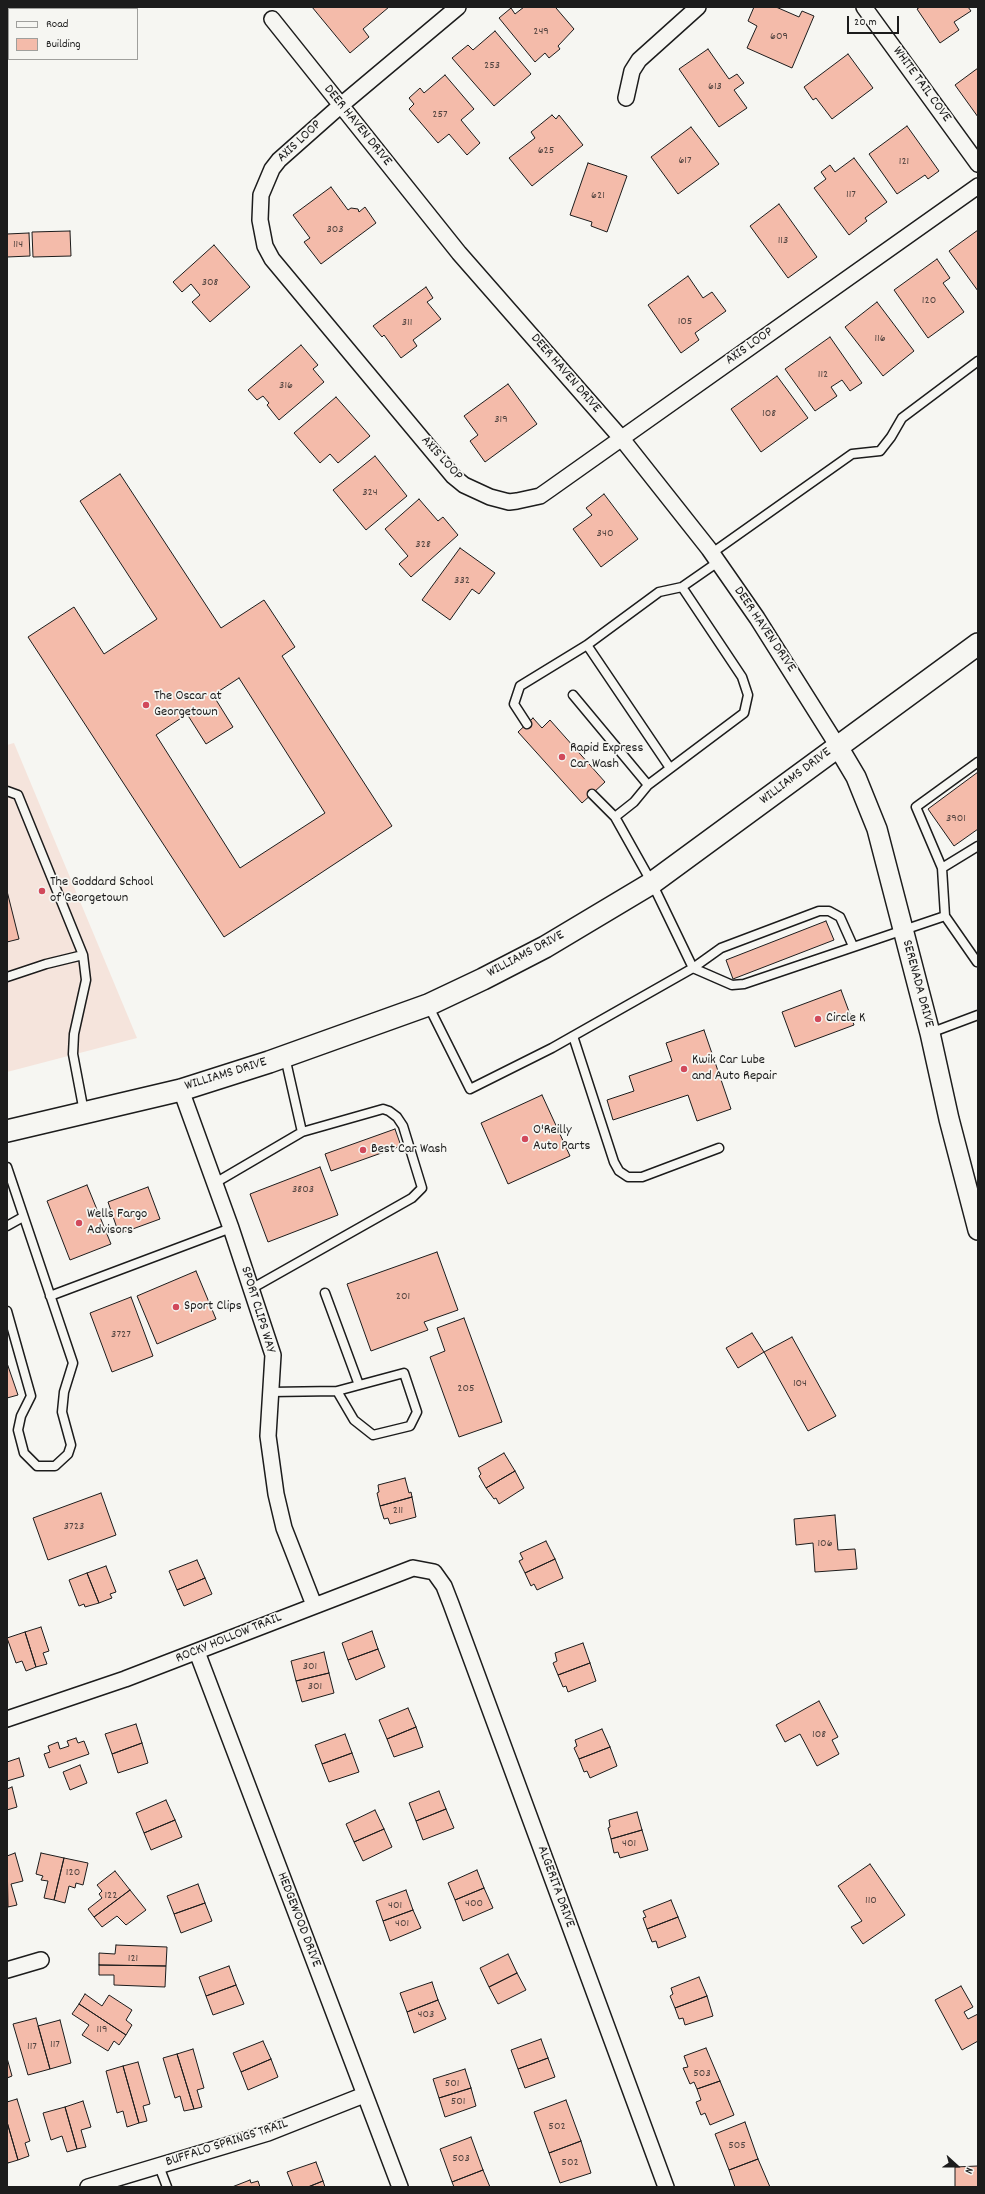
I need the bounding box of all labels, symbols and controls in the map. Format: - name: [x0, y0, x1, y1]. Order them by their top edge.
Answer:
- legend: [8, 8, 138, 60]
- scale bar: [849, 8, 901, 34]
- text: 20 m: [854, 14, 877, 31]
- text: Road: [46, 16, 68, 33]
- house number: 249: [533, 25, 549, 39]
- house number: 609: [770, 30, 788, 44]
- text: Building: [46, 36, 81, 53]
- street label: WHITE TAIL COVE: [888, 44, 954, 126]
- house number: 253: [484, 59, 500, 73]
- house number: 613: [708, 80, 722, 94]
- street label: DEER HAVEN DRIVE: [319, 82, 395, 170]
- house number: 257: [432, 108, 448, 122]
- street label: AXIS LOOP: [274, 117, 326, 167]
- house number: 625: [538, 144, 554, 158]
- house number: 617: [678, 154, 692, 168]
- house number: 121: [899, 155, 909, 169]
- house number: 117: [846, 188, 856, 202]
- house number: 621: [591, 189, 605, 203]
- house number: 303: [326, 223, 344, 237]
- house number: 113: [778, 234, 788, 248]
- house number: 114: [13, 238, 23, 252]
- house number: 308: [202, 276, 218, 290]
- house number: 120: [922, 294, 936, 308]
- house number: 105: [678, 315, 692, 329]
- house number: 311: [402, 316, 412, 330]
- street label: AXIS LOOP: [723, 325, 777, 369]
- street label: DEER HAVEN DRIVE: [526, 331, 604, 417]
- house number: 116: [874, 332, 886, 346]
- house number: 112: [818, 368, 828, 382]
- house number: 316: [279, 379, 293, 393]
- house number: 108: [762, 407, 776, 421]
- house number: 319: [494, 413, 508, 427]
- street label: AXIS LOOP: [417, 433, 465, 485]
- house number: 324: [362, 486, 378, 500]
- house number: 340: [597, 527, 613, 541]
- house number: 328: [415, 538, 431, 552]
- house number: 332: [454, 574, 470, 588]
- street label: DEER HAVEN DRIVE: [729, 584, 799, 676]
- place label: The Oscar at Georgetown: [154, 689, 222, 722]
- marker: The Oscar at Georgetown: [141, 700, 151, 710]
- place label: Rapid Express Car Wash: [570, 741, 643, 774]
- street label: WILLIAMS DRIVE: [757, 745, 835, 809]
- marker: Rapid Express Car Wash: [557, 752, 567, 762]
- house number: 3901: [946, 812, 966, 826]
- place label: The Goddard School of Georgetown: [50, 875, 153, 908]
- marker: The Goddard School of Georgetown: [37, 886, 47, 896]
- street label: WILLIAMS DRIVE: [485, 928, 567, 982]
- street label: SERENADA DRIVE: [897, 938, 937, 1030]
- place label: Circle K: [826, 1011, 865, 1027]
- marker: Circle K: [813, 1014, 823, 1024]
- place label: Kwik Car Lube and Auto Repair: [692, 1053, 777, 1086]
- street label: WILLIAMS DRIVE: [183, 1055, 269, 1095]
- marker: Kwik Car Lube and Auto Repair: [679, 1064, 689, 1074]
- place label: O'Reilly Auto Parts: [533, 1123, 590, 1156]
- marker: O'Reilly Auto Parts: [520, 1134, 530, 1144]
- place label: Best Car Wash: [371, 1142, 447, 1158]
- marker: Best Car Wash: [358, 1145, 368, 1155]
- house number: 3803: [292, 1183, 314, 1197]
- place label: Wells Fargo Advisors: [87, 1207, 147, 1240]
- marker: Wells Fargo Advisors: [74, 1218, 84, 1228]
- street label: SPORT CLIPS WAY: [236, 1265, 278, 1355]
- house number: 201: [396, 1290, 410, 1304]
- place label: Sport Clips: [184, 1299, 242, 1315]
- marker: Sport Clips: [171, 1302, 181, 1312]
- house number: 3727: [111, 1328, 131, 1342]
- house number: 104: [793, 1377, 807, 1391]
- house number: 205: [457, 1382, 475, 1396]
- house number: 211: [393, 1504, 403, 1518]
- house number: 3723: [64, 1520, 84, 1534]
- house number: 106: [817, 1537, 833, 1551]
- street label: ROCKY HOLLOW TRAIL: [174, 1610, 284, 1668]
- house number: 301: [303, 1660, 317, 1674]
- house number: 301: [308, 1680, 322, 1694]
- house number: 108: [812, 1728, 826, 1742]
- house number: 401: [622, 1837, 636, 1851]
- street label: ALGERITA DRIVE: [532, 1844, 578, 1930]
- house number: 120: [66, 1866, 80, 1880]
- street label: HEDGEWOOD DRIVE: [272, 1870, 324, 1970]
- house number: 122: [104, 1889, 118, 1903]
- house number: 110: [865, 1894, 877, 1908]
- house number: 400: [465, 1897, 483, 1911]
- house number: 401: [388, 1899, 402, 1913]
- house number: 401: [395, 1917, 409, 1931]
- house number: 121: [128, 1952, 138, 1966]
- house number: 403: [418, 2008, 434, 2022]
- house number: 119: [97, 2023, 107, 2037]
- house number: 117: [50, 2038, 60, 2052]
- house number: 117: [27, 2040, 37, 2054]
- house number: 503: [693, 2067, 711, 2081]
- house number: 501: [445, 2077, 459, 2091]
- house number: 501: [451, 2095, 465, 2109]
- street label: BUFFALO SPRINGS TRAIL: [164, 2116, 290, 2172]
- house number: 502: [548, 2120, 566, 2134]
- house number: 505: [728, 2139, 746, 2153]
- north arrow: [937, 2146, 977, 2186]
- house number: 503: [452, 2152, 470, 2166]
- house number: 502: [561, 2156, 579, 2170]
- text: N: [960, 2165, 977, 2176]

